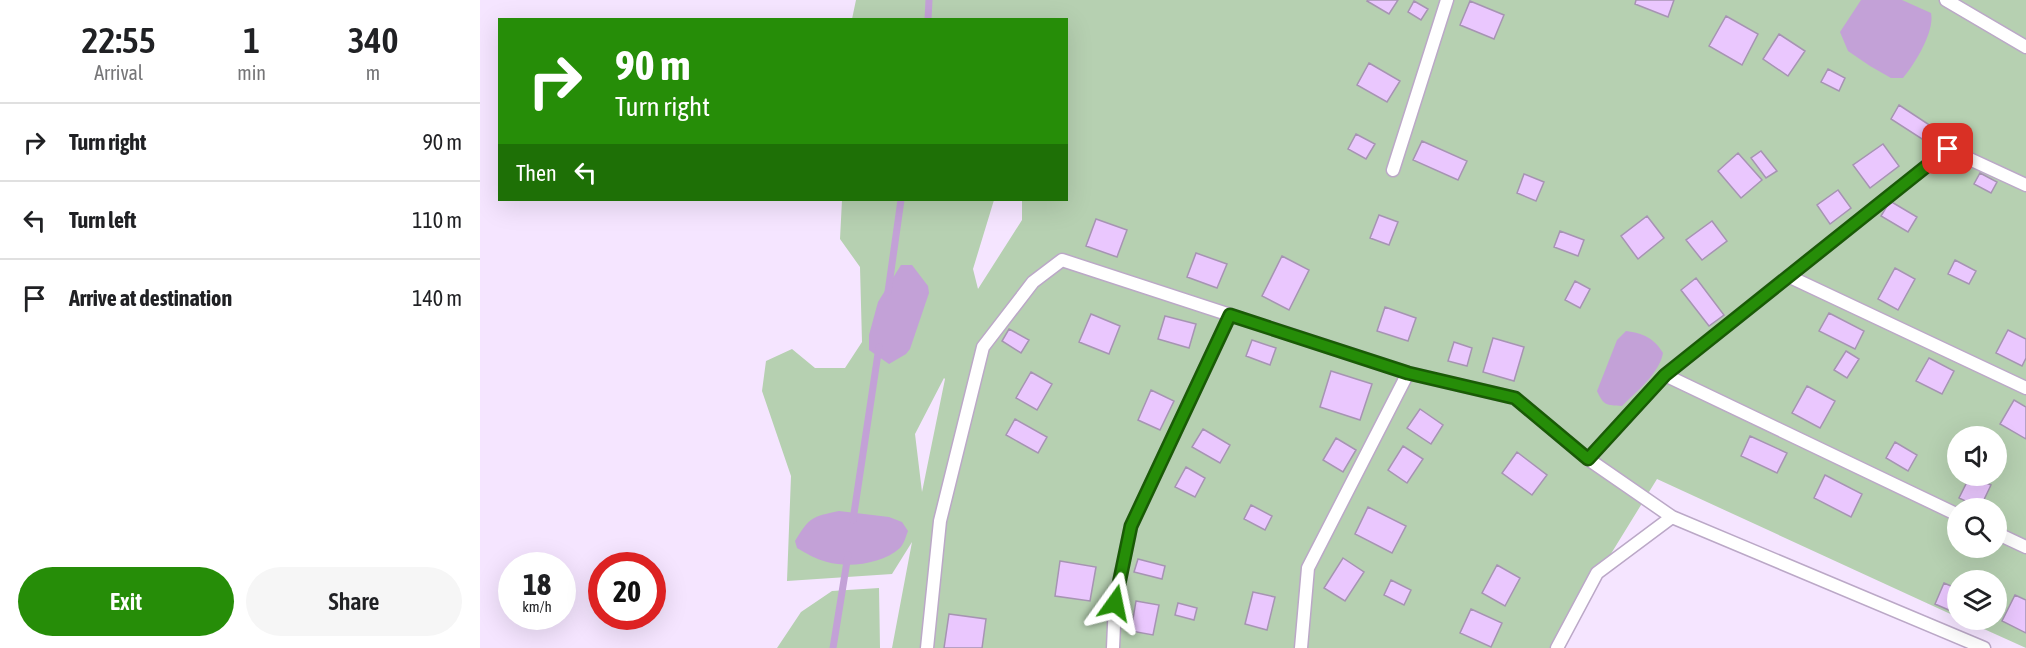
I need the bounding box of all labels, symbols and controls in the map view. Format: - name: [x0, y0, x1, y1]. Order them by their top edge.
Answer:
- text: 22:55: [82, 19, 156, 61]
- text: 1: [243, 19, 260, 61]
- text: 340: [348, 19, 398, 61]
- text: 90 m: [615, 41, 690, 89]
- icon: right: [516, 42, 594, 120]
- text: Arrival: [94, 61, 143, 84]
- text: min: [237, 61, 266, 84]
- text: m: [366, 61, 380, 84]
- text: Turn right: [615, 91, 710, 122]
- pin: [1922, 123, 1973, 174]
- icon: right: [18, 126, 51, 159]
- text: Turn right: [69, 129, 146, 155]
- text: 90 m: [422, 129, 462, 155]
- icon: arrive: [1931, 132, 1964, 165]
- icon: left: [569, 156, 602, 189]
- text: Then: [516, 160, 557, 186]
- icon: left: [18, 204, 51, 237]
- text: Turn left: [69, 207, 136, 233]
- text: 110 m: [412, 207, 462, 233]
- icon: arrive: [18, 282, 51, 315]
- text: Arrive at destination: [69, 285, 232, 311]
- text: 140 m: [412, 285, 462, 311]
- map controls: [1947, 426, 2007, 630]
- button: sound: [1947, 426, 2007, 486]
- button: search: [1947, 498, 2007, 558]
- speed limit sign: 20: [588, 552, 666, 630]
- button: Exit: [18, 567, 234, 636]
- button: Share: [246, 567, 462, 636]
- text: 18: [523, 567, 551, 601]
- button: layers: [1947, 570, 2007, 630]
- position arrow: [1083, 571, 1147, 635]
- text: km/h: [522, 598, 552, 615]

